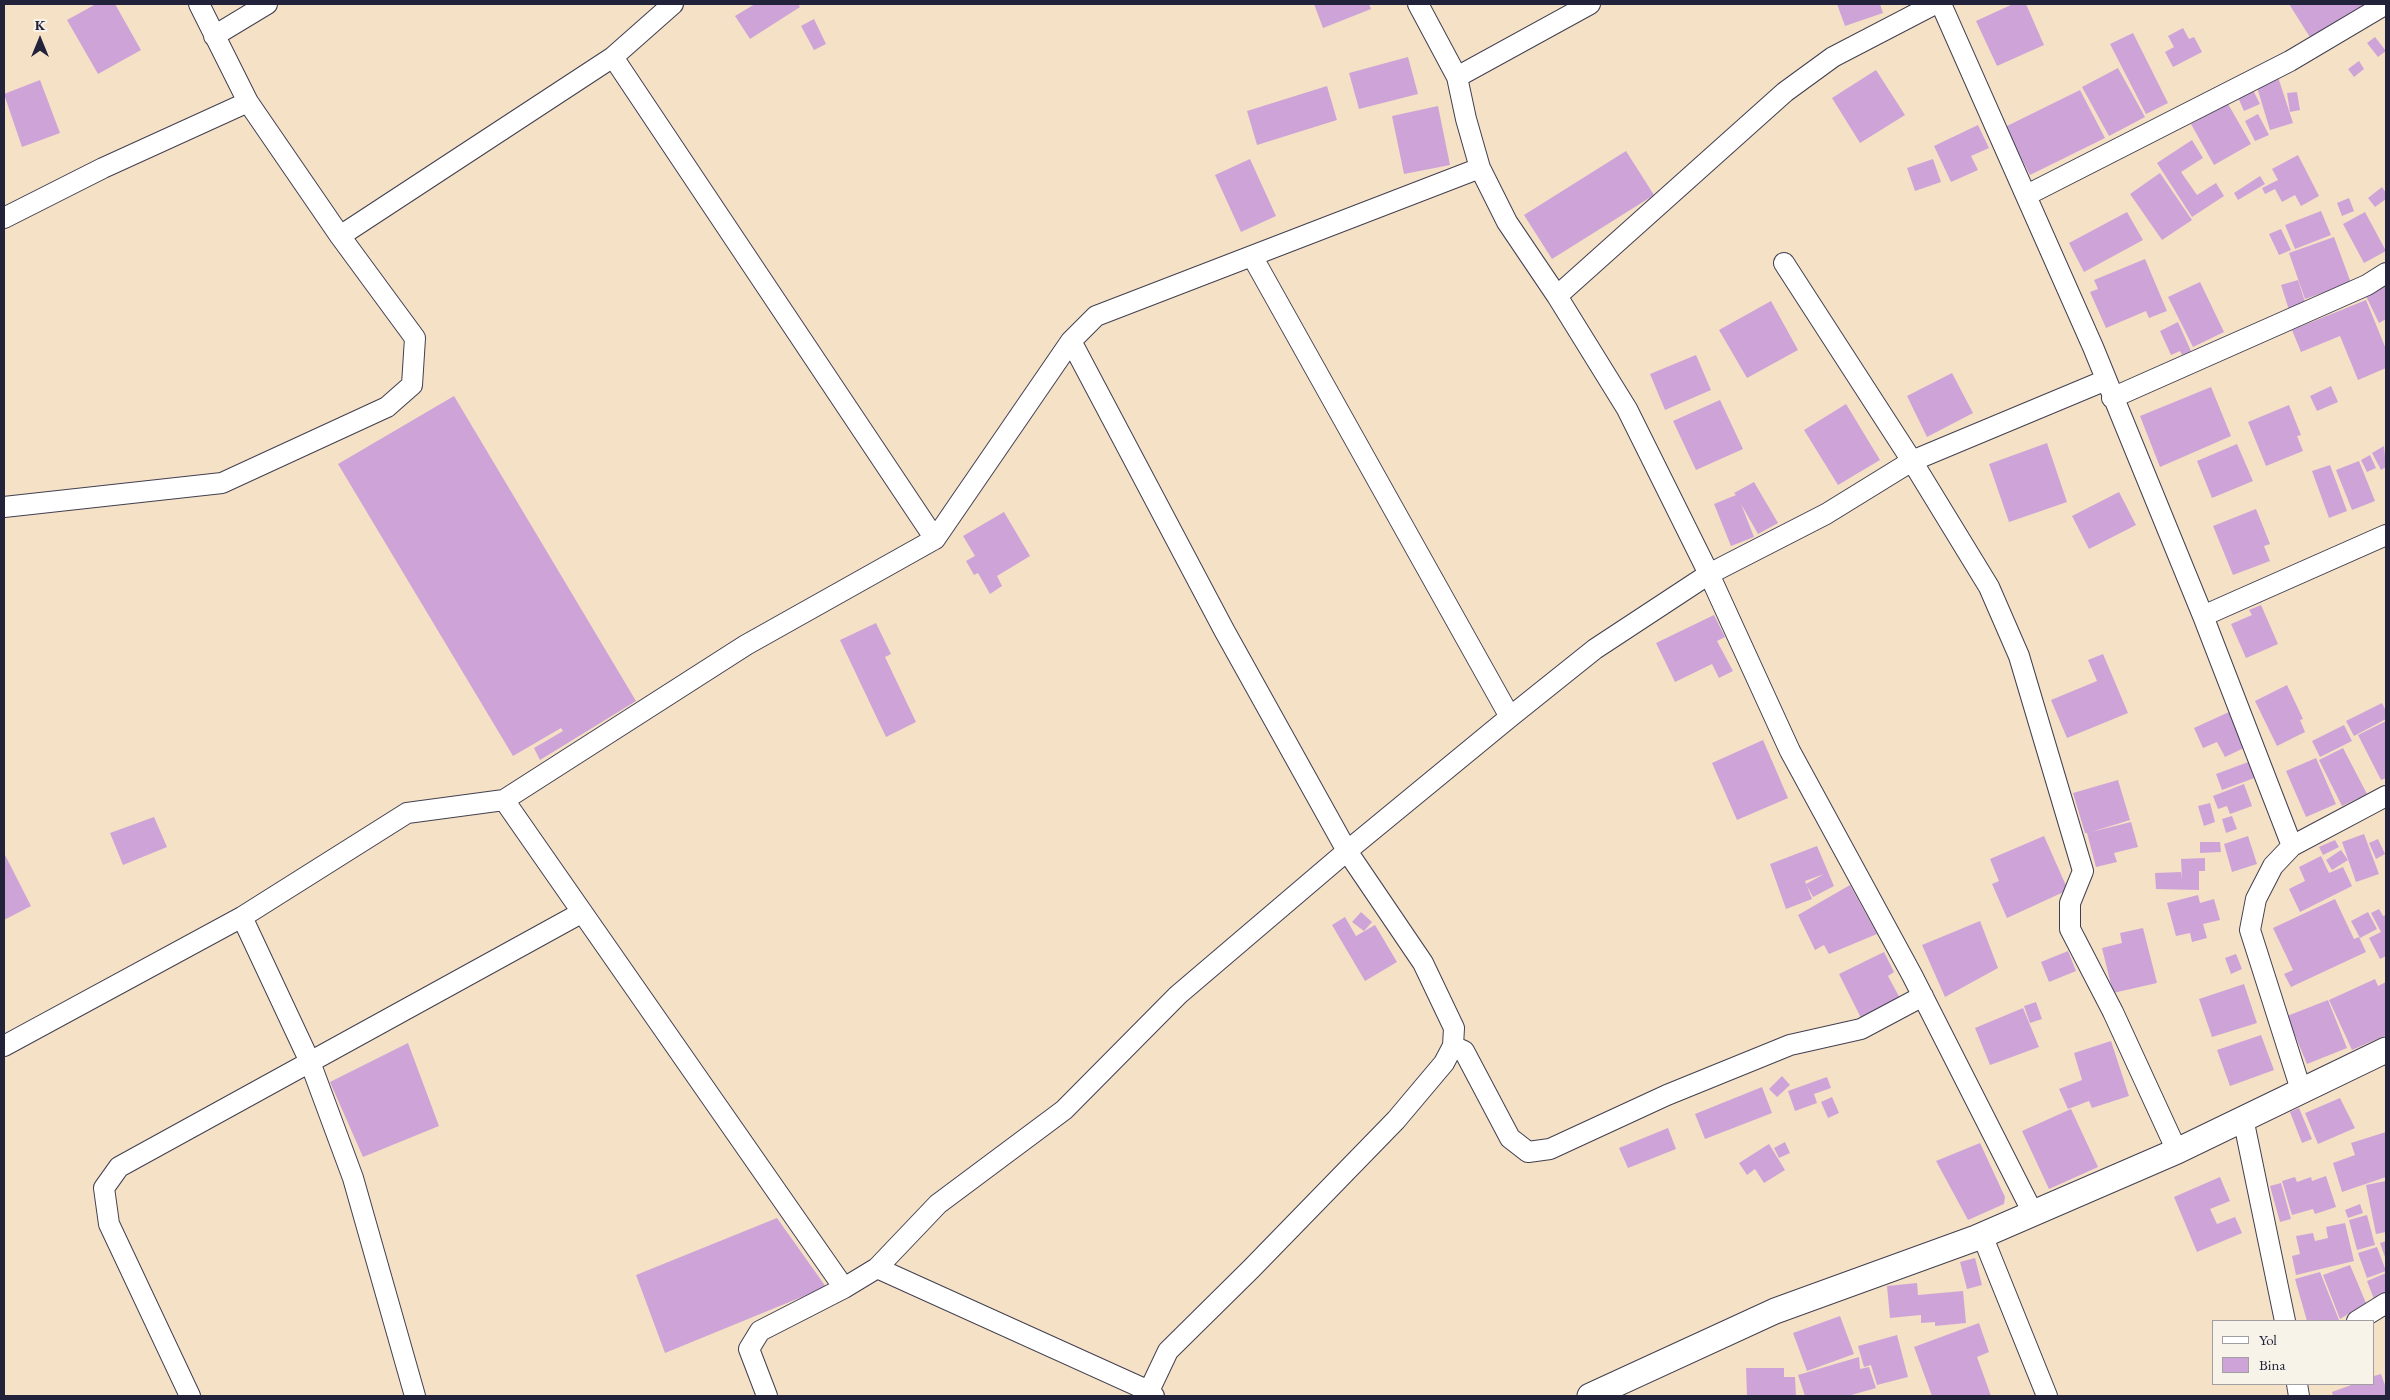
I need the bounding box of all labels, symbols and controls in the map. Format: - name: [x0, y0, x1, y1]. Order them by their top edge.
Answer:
- north arrow: [15, 15, 65, 65]
- text: K: [35, 16, 45, 34]
- legend: [2212, 1320, 2375, 1385]
- text: Yol: [2259, 1330, 2277, 1349]
- text: Bina: [2259, 1355, 2285, 1374]

